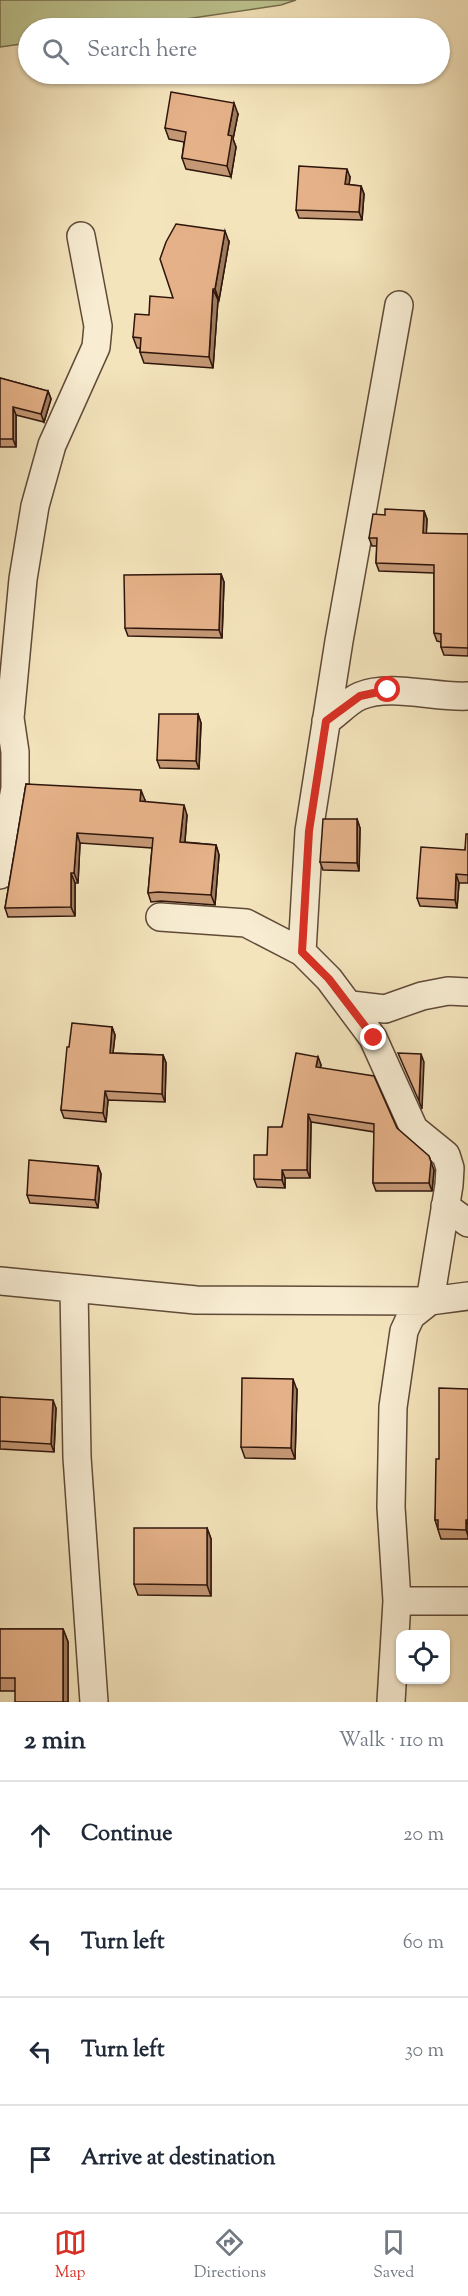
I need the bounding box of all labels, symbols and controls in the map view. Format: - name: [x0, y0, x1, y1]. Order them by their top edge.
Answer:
- search box: [18, 18, 450, 84]
- icon: search: [39, 35, 72, 68]
- text: Search here: [87, 35, 197, 67]
- route start: [374, 676, 400, 702]
- route end: [360, 1024, 386, 1050]
- map controls: [396, 1630, 450, 1684]
- button: locate: [396, 1630, 450, 1684]
- text: 2 min: [24, 1723, 86, 1760]
- text: Walk · 110 m: [339, 1727, 444, 1756]
- icon: ahead: [24, 1819, 57, 1852]
- text: Continue: [81, 1819, 172, 1851]
- text: 20 m: [403, 1821, 444, 1850]
- icon: left: [24, 1927, 57, 1960]
- text: Turn left: [81, 1927, 164, 1959]
- text: 60 m: [403, 1929, 444, 1958]
- icon: left: [24, 2035, 57, 2068]
- text: Turn left: [81, 2035, 164, 2067]
- text: 30 m: [405, 2037, 444, 2066]
- icon: arrive: [24, 2143, 57, 2176]
- text: Arrive at destination: [81, 2143, 276, 2175]
- tab: Map: [54, 2226, 87, 2285]
- tab: Directions: [194, 2226, 266, 2285]
- tab: Saved: [373, 2226, 414, 2285]

